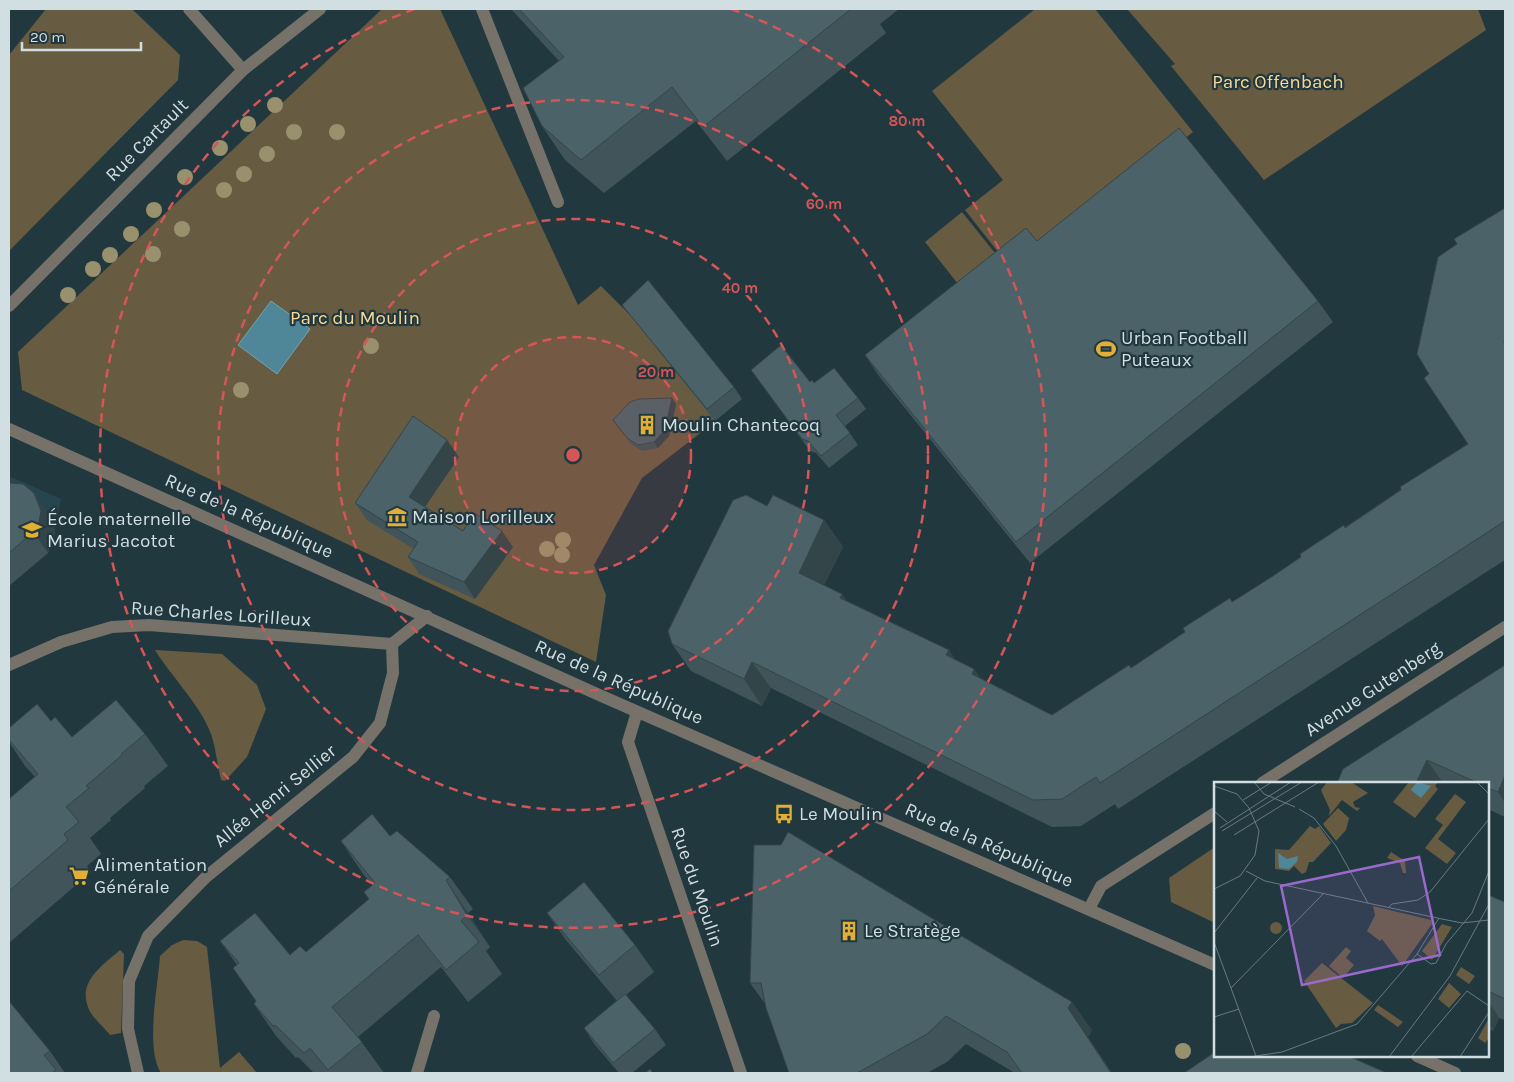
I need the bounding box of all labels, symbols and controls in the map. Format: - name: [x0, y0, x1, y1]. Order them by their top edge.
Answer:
- scale bar: [22, 20, 141, 52]
- text: 20 m: [30, 28, 65, 46]
- park label: Parc Offenbach: [1212, 71, 1344, 93]
- street label: Rue Cartault: [101, 94, 193, 186]
- text: 80 m: [888, 112, 926, 130]
- text: 60 m: [806, 195, 842, 213]
- text: 40 m: [722, 279, 758, 297]
- park label: Parc du Moulin: [290, 307, 420, 329]
- place label: Urban Football Puteaux: [1121, 327, 1248, 371]
- sports icon: Urban Football Puteaux: [1095, 338, 1117, 360]
- text: 20 m: [638, 363, 674, 381]
- building icon: Moulin Chantecoq: [636, 414, 658, 436]
- place label: Moulin Chantecoq: [662, 414, 820, 436]
- centre of rings: [564, 446, 582, 464]
- street label: Rue de la République: [161, 469, 337, 563]
- museum icon: Maison Lorilleux: [386, 506, 408, 528]
- place label: Maison Lorilleux: [412, 506, 554, 528]
- place label: École maternelle Marius Jacotot: [47, 507, 191, 552]
- school or university icon: École maternelle Marius Jacotot: [21, 519, 43, 541]
- street label: Rue Charles Lorilleux: [130, 597, 312, 631]
- street label: Rue de la République: [531, 635, 707, 729]
- street label: Avenue Gutenberg: [1301, 637, 1445, 741]
- street label: Allée Henri Sellier: [210, 740, 341, 852]
- inset map: [1214, 782, 1489, 1057]
- street label: Rue de la République: [901, 798, 1077, 892]
- bus stop icon: Le Moulin: [773, 803, 795, 825]
- place label: Le Moulin: [799, 803, 883, 825]
- street label: Rue du Moulin: [666, 824, 728, 950]
- place label: Alimentation Générale: [94, 854, 207, 898]
- supermarket icon: Alimentation Générale: [68, 865, 90, 887]
- building icon: Le Stratège: [838, 920, 860, 942]
- place label: Le Stratège: [864, 920, 961, 942]

